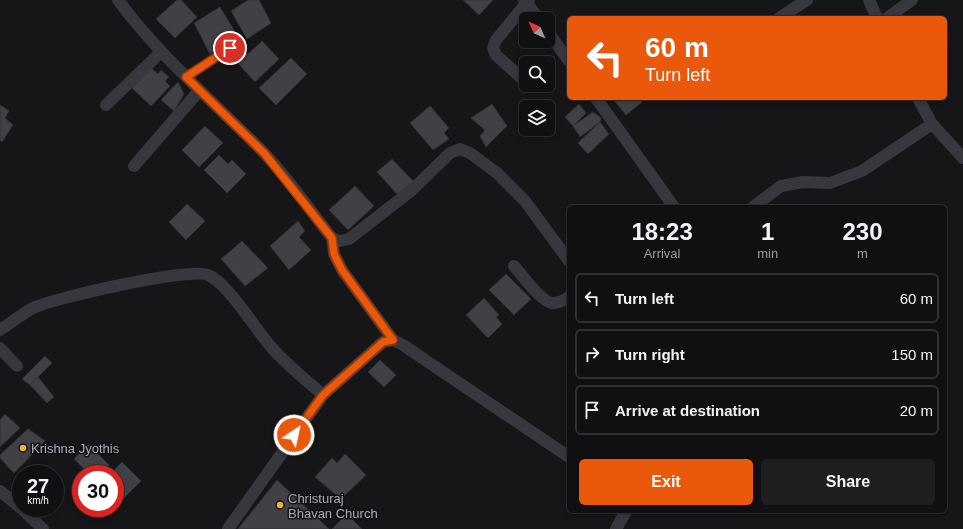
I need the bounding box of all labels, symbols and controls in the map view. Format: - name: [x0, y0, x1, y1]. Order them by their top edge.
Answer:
- north arrow: [519, 12, 555, 48]
- map controls: [519, 12, 555, 136]
- pin: [213, 31, 247, 65]
- icon: left: [579, 32, 631, 84]
- text: 60 m: [645, 32, 709, 63]
- icon: arrive: [219, 37, 241, 59]
- button: search: [519, 56, 555, 92]
- text: Turn left: [645, 65, 710, 85]
- button: layers: [519, 100, 555, 136]
- text: 18:23: [631, 218, 693, 245]
- text: 1: [761, 218, 774, 245]
- text: 230: [843, 218, 883, 245]
- text: Arrival: [644, 246, 681, 261]
- text: min: [757, 246, 778, 261]
- text: m: [857, 246, 868, 261]
- icon: left: [581, 287, 603, 309]
- text: Turn left: [615, 290, 674, 307]
- text: 60 m: [900, 290, 933, 307]
- icon: right: [581, 343, 603, 365]
- text: Turn right: [615, 346, 685, 363]
- text: 150 m: [891, 346, 933, 363]
- icon: arrive: [581, 399, 603, 421]
- text: Arrive at destination: [615, 402, 760, 419]
- text: 20 m: [900, 402, 933, 419]
- position arrow: [273, 414, 315, 456]
- place label: Krishna Jyothis: [31, 441, 120, 456]
- marker: Krishna Jyothis: [18, 443, 28, 453]
- button: Exit: [579, 459, 753, 505]
- button: Share: [761, 459, 935, 505]
- speed limit sign: 30: [72, 465, 124, 517]
- text: 27: [27, 475, 49, 497]
- place label: Christuraj Bhavan Church: [288, 491, 378, 521]
- text: km/h: [27, 495, 49, 506]
- marker: Christuraj Bhavan Church: [275, 500, 285, 510]

